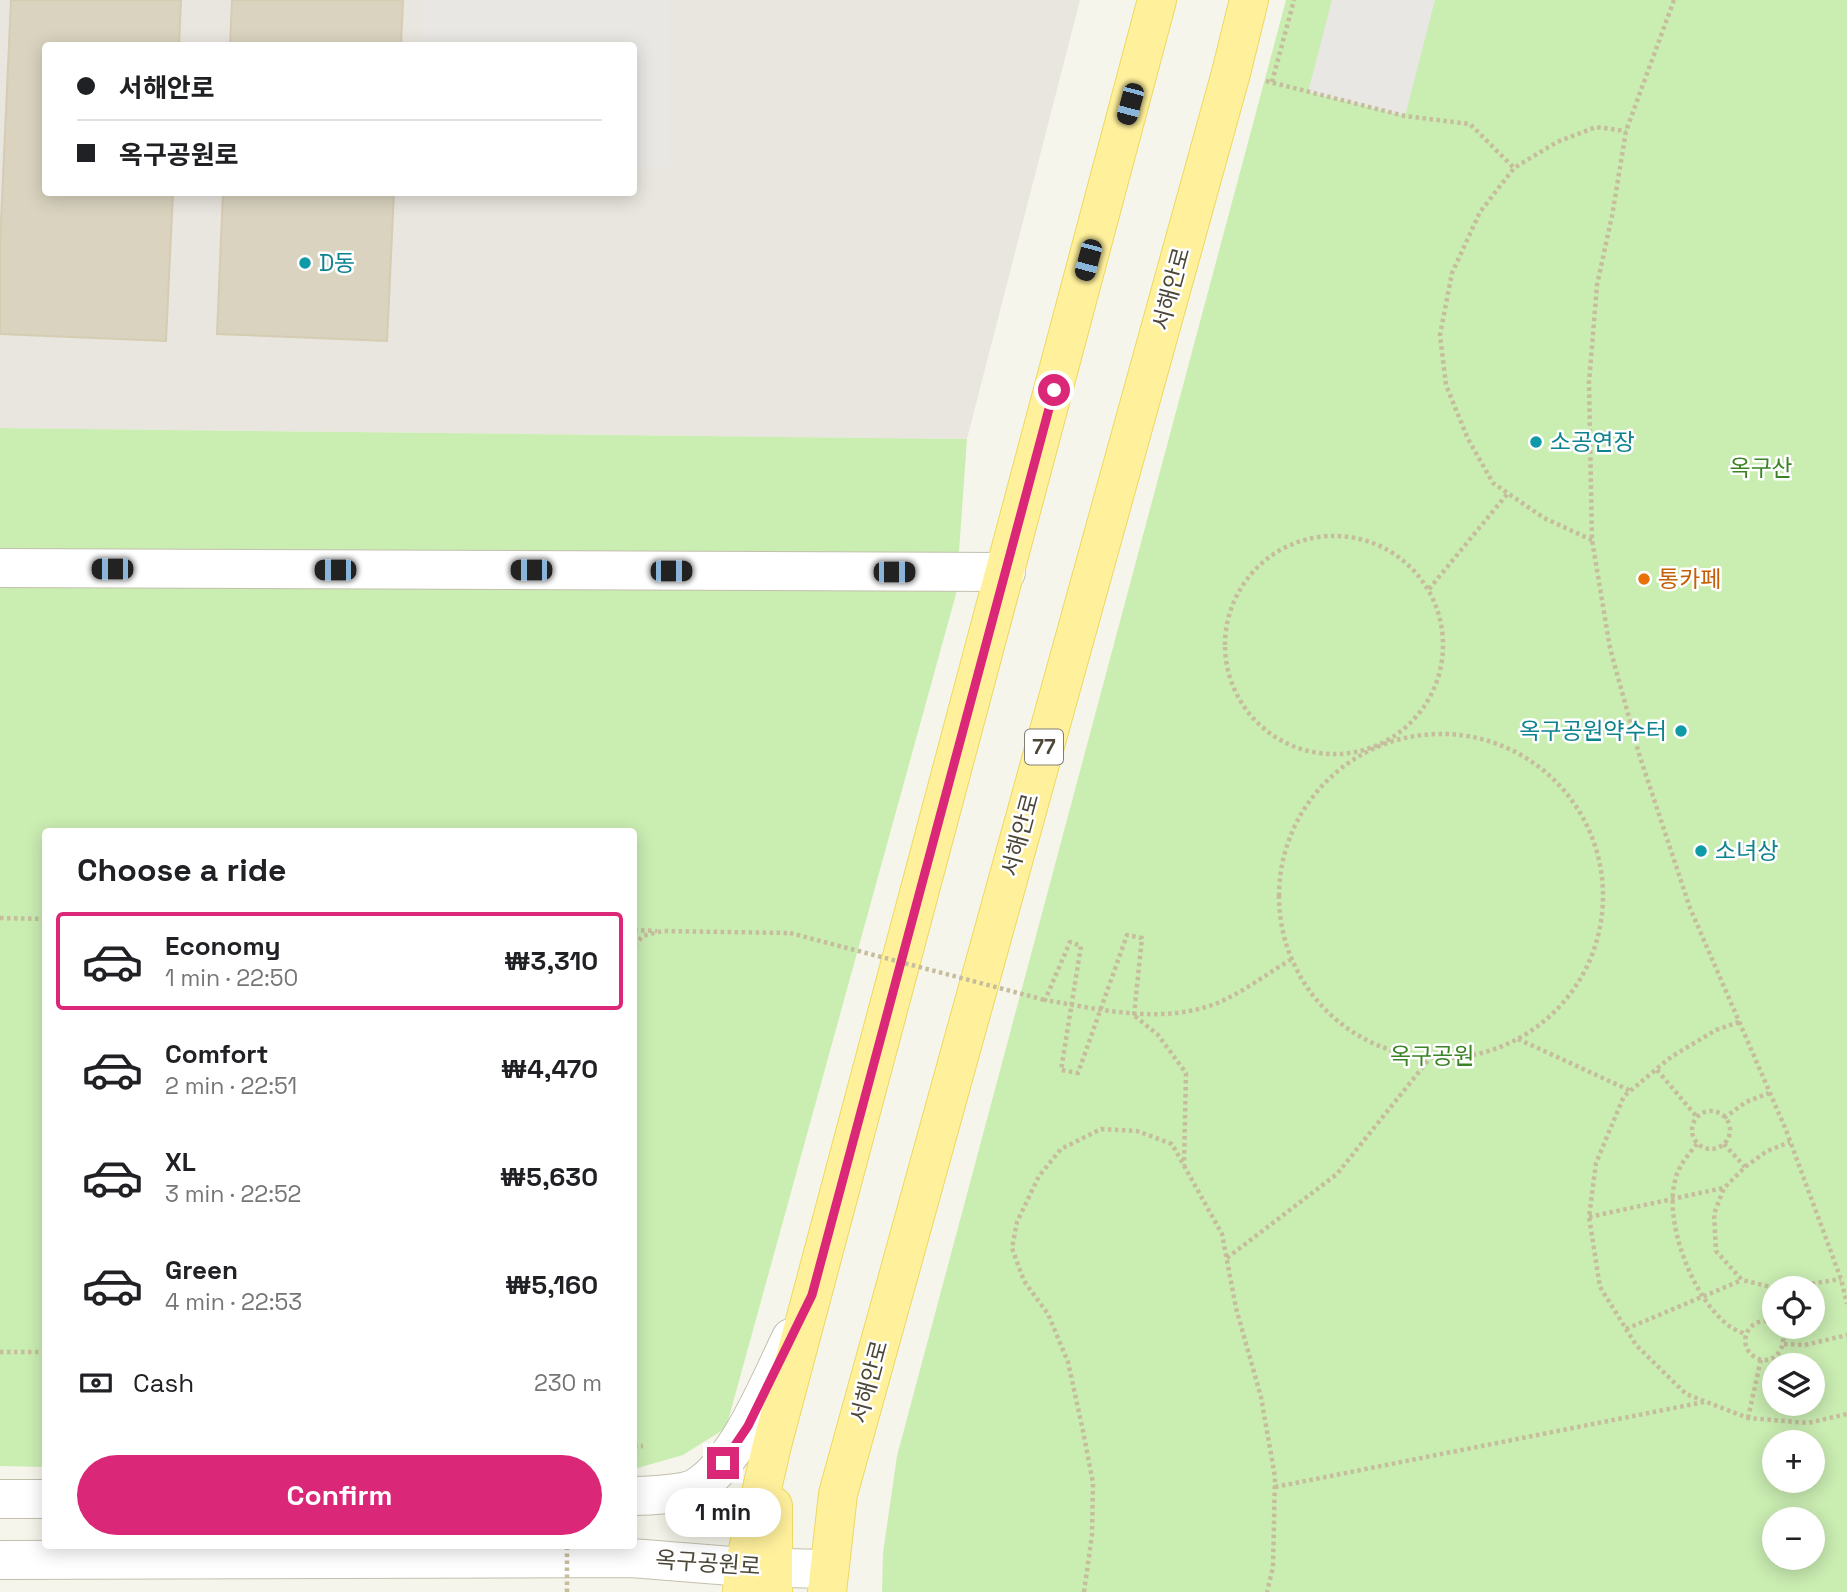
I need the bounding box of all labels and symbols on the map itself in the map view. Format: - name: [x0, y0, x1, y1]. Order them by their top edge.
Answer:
- car: [1115, 81, 1146, 127]
- car: [1073, 237, 1104, 283]
- street label: 서해안로: [1146, 244, 1196, 334]
- place label: D동: [319, 248, 355, 278]
- marker: D동: [297, 255, 313, 271]
- route start: [1038, 374, 1070, 406]
- place label: 소공연장: [1550, 427, 1635, 457]
- marker: 소공연장: [1528, 434, 1544, 450]
- park label: 옥구산: [1729, 453, 1793, 483]
- car: [92, 559, 134, 580]
- car: [315, 560, 357, 581]
- car: [511, 560, 553, 581]
- car: [651, 561, 693, 582]
- car: [874, 562, 916, 583]
- place label: 통카페: [1658, 564, 1721, 594]
- marker: 통카페: [1636, 571, 1652, 587]
- place label: 옥구공원약수터: [1519, 716, 1667, 746]
- marker: 옥구공원약수터: [1673, 723, 1689, 739]
- road number: 77: [1025, 730, 1063, 764]
- street label: 서해안로: [995, 790, 1045, 880]
- place label: 소녀상: [1715, 836, 1778, 866]
- marker: 소녀상: [1693, 843, 1709, 859]
- park label: 옥구공원: [1390, 1041, 1474, 1071]
- street label: 서해안로: [844, 1337, 894, 1427]
- route end: [707, 1447, 739, 1479]
- callout: 1 min: [665, 1488, 781, 1536]
- street label: 옥구공원로: [654, 1544, 762, 1582]

